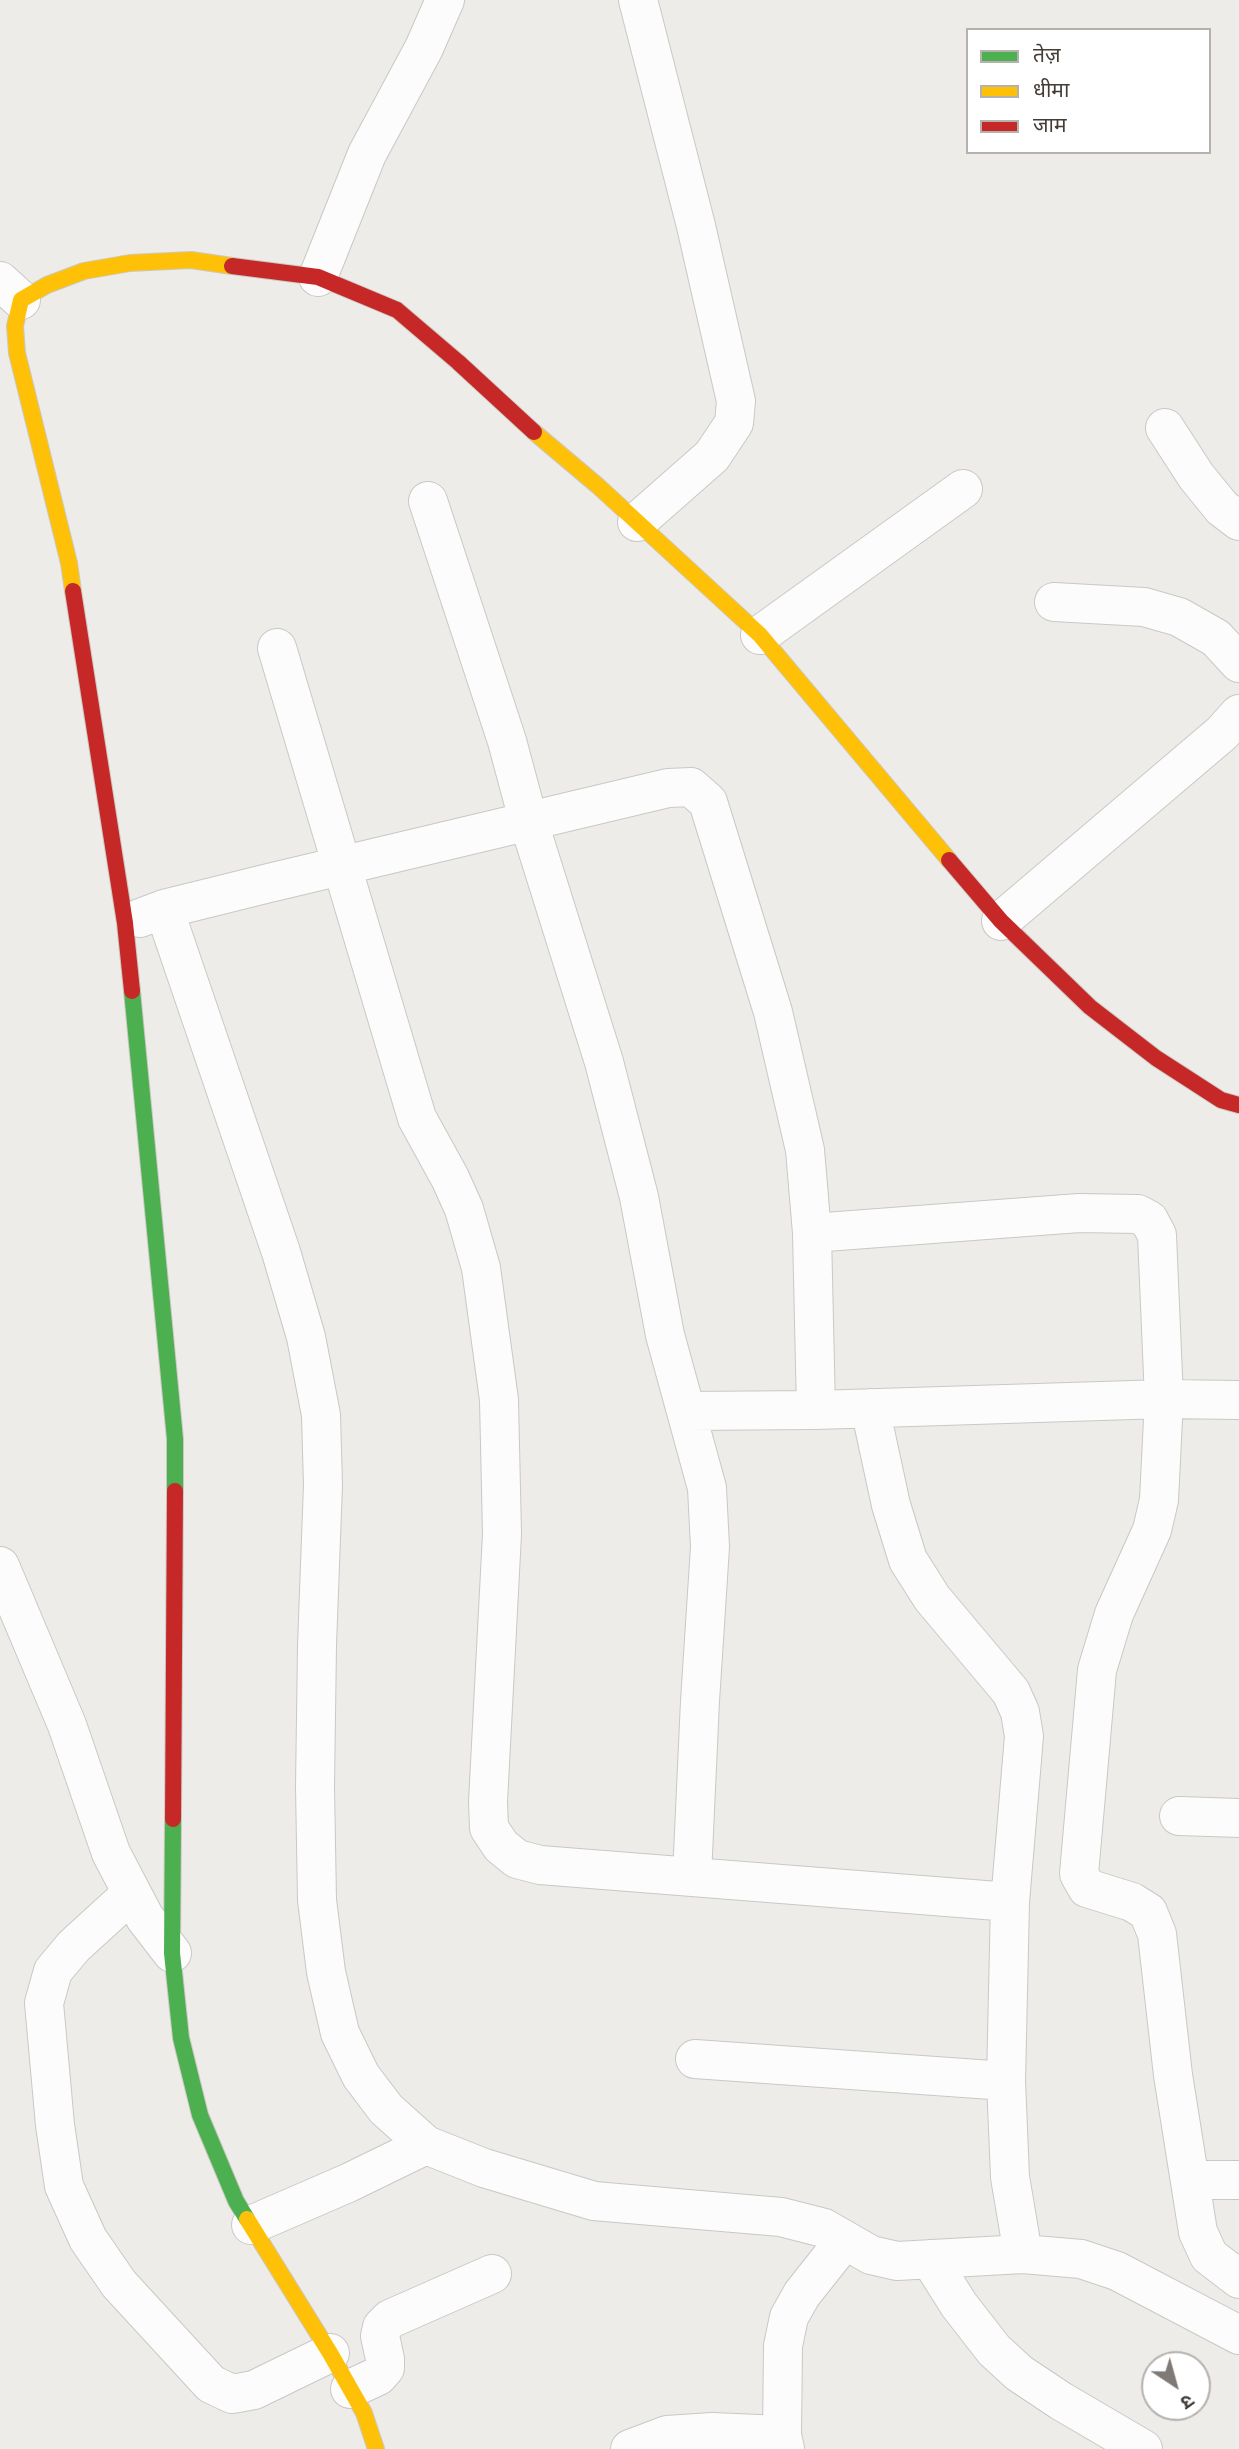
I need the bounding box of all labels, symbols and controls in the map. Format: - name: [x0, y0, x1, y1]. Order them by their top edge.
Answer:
- legend: [966, 28, 1211, 154]
- text: तेज़: [1033, 42, 1061, 68]
- text: धीमा: [1033, 77, 1069, 103]
- text: जाम: [1033, 112, 1067, 138]
- north arrow: [1141, 2351, 1211, 2421]
- text: उ: [1176, 2389, 1199, 2414]

